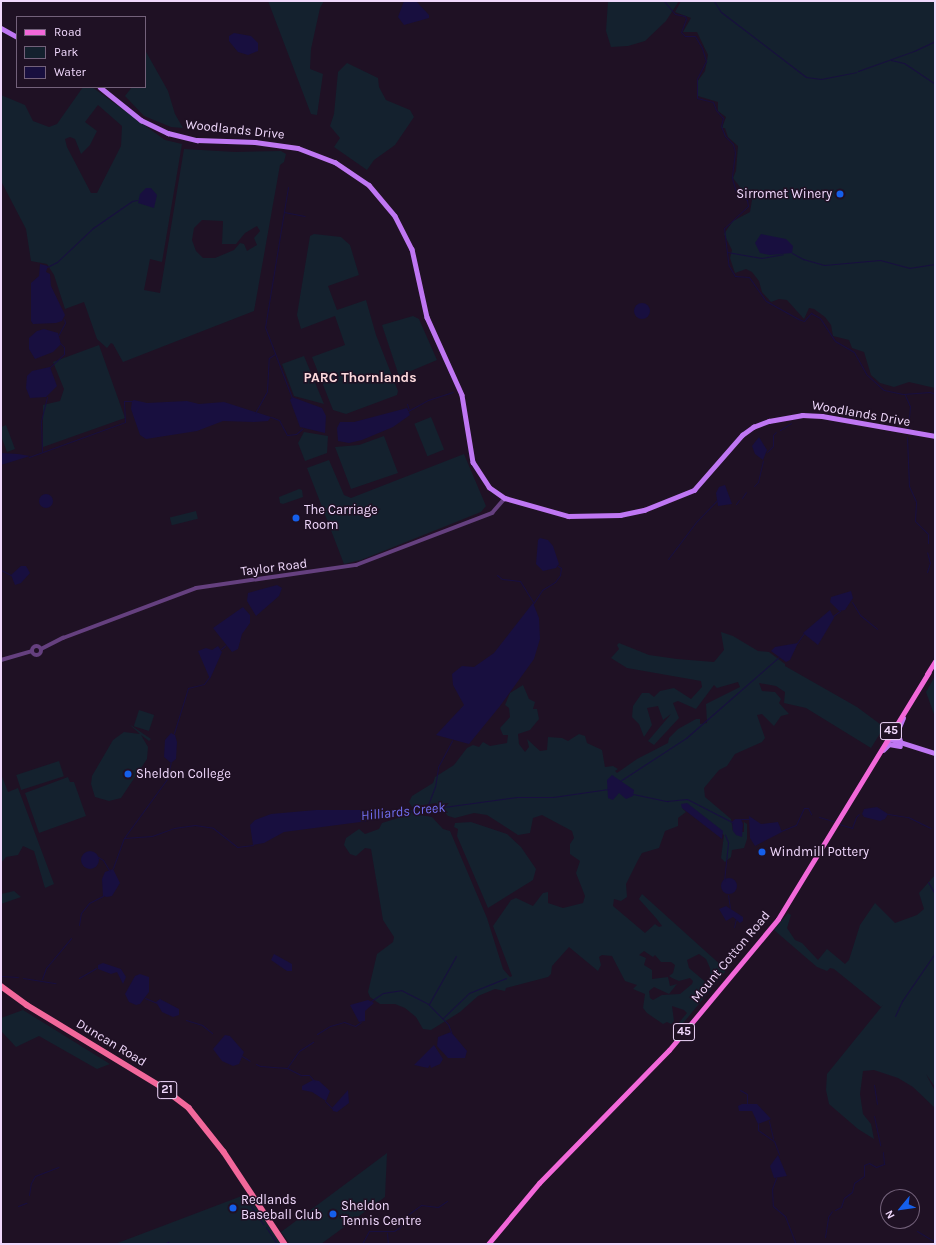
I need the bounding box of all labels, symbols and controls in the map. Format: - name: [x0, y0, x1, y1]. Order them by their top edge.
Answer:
- legend: [16, 16, 146, 88]
- text: Road: [54, 25, 82, 39]
- text: Park: [54, 45, 78, 59]
- text: Water: [54, 65, 86, 79]
- street label: Woodlands Drive: [185, 117, 285, 143]
- place label: Sirromet Winery: [736, 186, 832, 202]
- marker: Sirromet Winery: [835, 189, 845, 199]
- district label: PARC Thornlands: [303, 370, 417, 386]
- street label: Woodlands Drive: [811, 398, 911, 430]
- place label: The Carriage Room: [304, 503, 378, 534]
- marker: The Carriage Room: [291, 513, 301, 523]
- street label: Taylor Road: [240, 556, 308, 580]
- road number: 45: [879, 721, 903, 741]
- place label: Sheldon College: [136, 766, 231, 782]
- marker: Sheldon College: [123, 769, 133, 779]
- water label: Hilliards Creek: [360, 799, 446, 825]
- place label: Windmill Pottery: [770, 844, 869, 860]
- marker: Windmill Pottery: [757, 847, 767, 857]
- street label: Mount Cotton Road: [688, 908, 774, 1006]
- street label: Duncan Road: [73, 1016, 149, 1070]
- road number: 45: [672, 1022, 696, 1042]
- road number: 21: [157, 1080, 177, 1100]
- north arrow: [880, 1189, 920, 1229]
- place label: Redlands Baseball Club: [241, 1193, 322, 1224]
- place label: Sheldon Tennis Centre: [341, 1199, 421, 1230]
- marker: Redlands Baseball Club: [228, 1203, 238, 1213]
- text: N: [882, 1208, 898, 1221]
- marker: Sheldon Tennis Centre: [328, 1209, 338, 1219]

